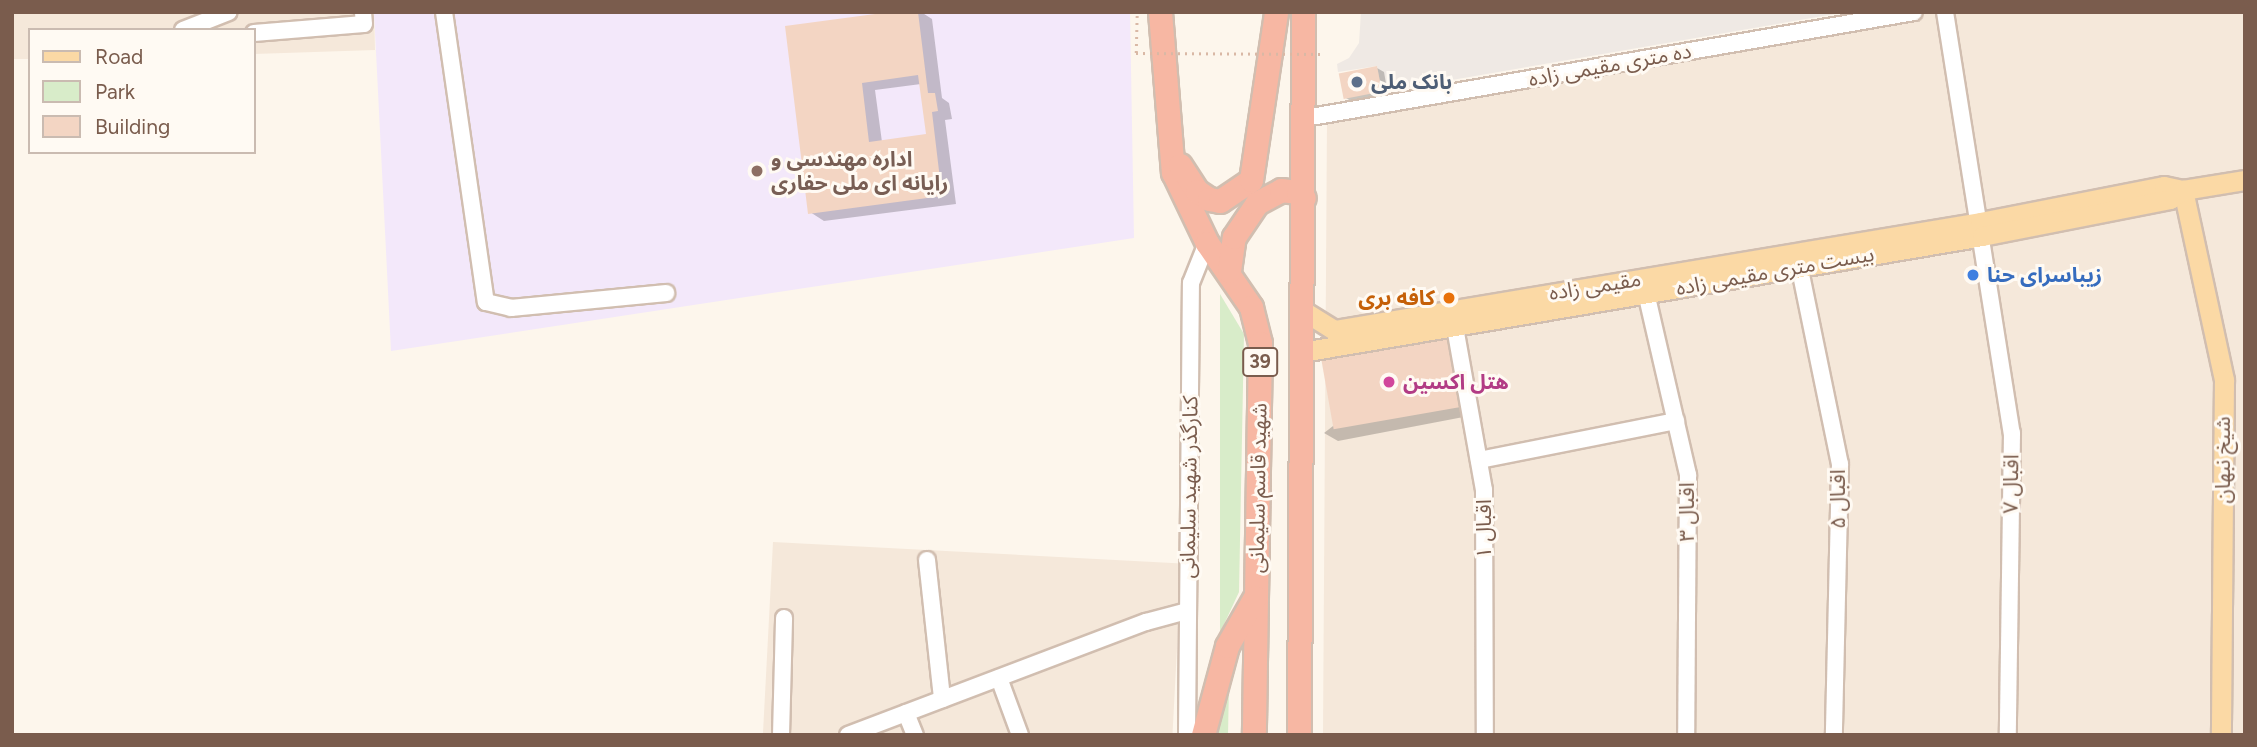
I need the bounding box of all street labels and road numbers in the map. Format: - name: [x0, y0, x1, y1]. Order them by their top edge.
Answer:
- street label: ده متری مقیمی زاده: [1527, 38, 1693, 92]
- street label: بیست متری مقیمی زاده: [1674, 241, 1876, 301]
- street label: مقیمی زاده: [1547, 266, 1643, 306]
- road number: 39: [1241, 346, 1279, 378]
- street label: کنارگذر شهید سلیمانی: [1175, 395, 1203, 579]
- street label: شهید قاسم سلیمانی: [1244, 403, 1272, 573]
- street label: شیخ نبهان: [2210, 416, 2236, 504]
- street label: اقبال ۷: [1998, 454, 2024, 514]
- street label: اقبال ۵: [1825, 469, 1851, 529]
- street label: اقبال ۳: [1674, 482, 1700, 542]
- street label: اقبال ۱: [1471, 499, 1497, 559]

